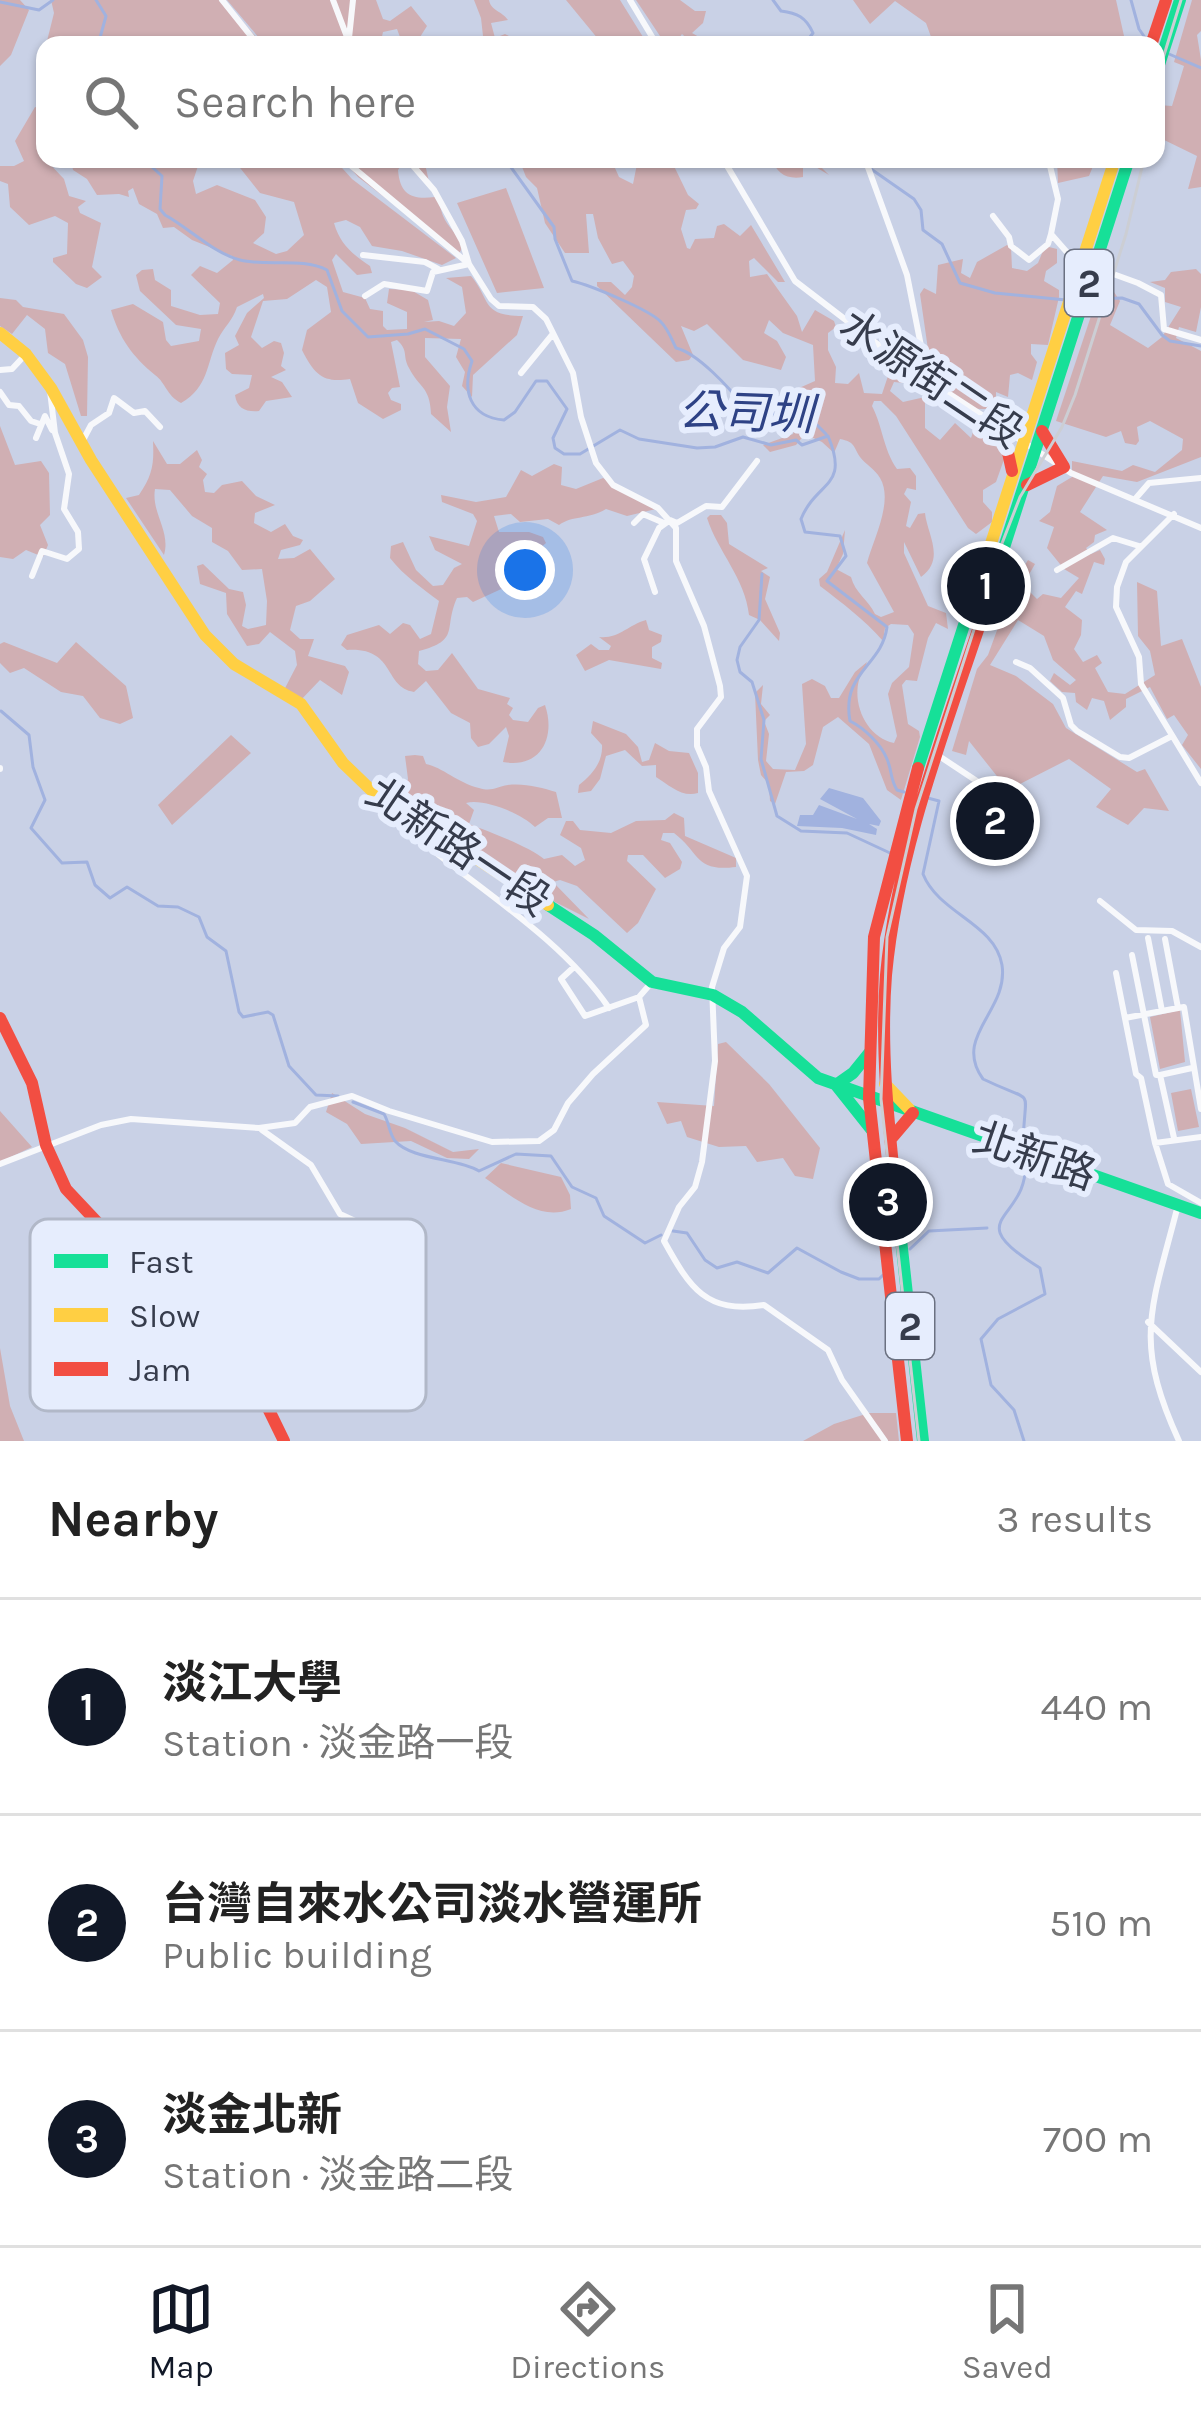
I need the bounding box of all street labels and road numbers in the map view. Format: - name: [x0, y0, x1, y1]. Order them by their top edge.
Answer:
- road number: 2: [1065, 250, 1113, 316]
- street label: 水源街二段: [830, 299, 1032, 458]
- street label: 北新路一段: [357, 767, 559, 926]
- street label: 北新路: [967, 1112, 1102, 1200]
- road number: 2: [886, 1293, 934, 1359]

